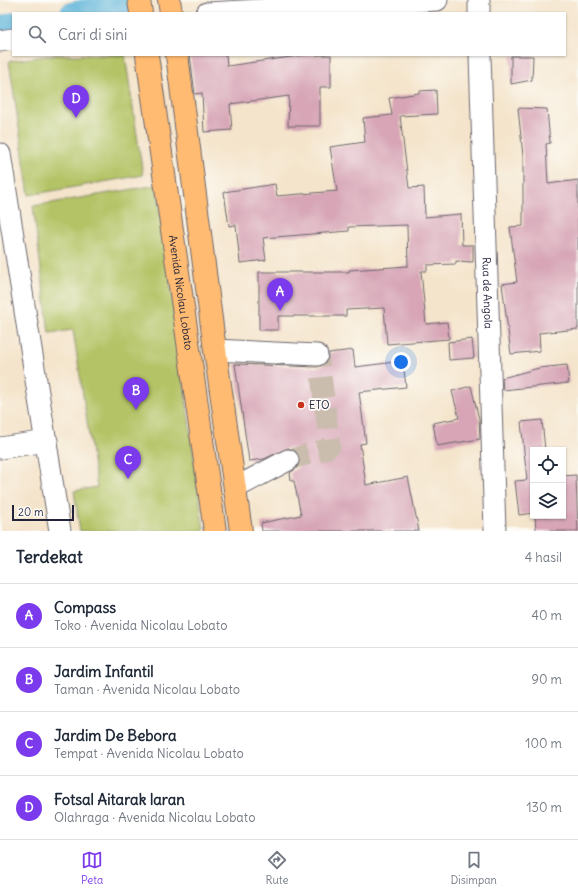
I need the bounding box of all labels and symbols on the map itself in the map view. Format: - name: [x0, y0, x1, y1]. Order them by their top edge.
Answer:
- pin: D: [63, 85, 89, 118]
- street label: Avenida Nicolau Lobato: [166, 234, 196, 351]
- street label: Rua de Angola: [479, 257, 496, 329]
- pin: A: [267, 278, 293, 311]
- your location: [391, 352, 411, 372]
- pin: B: [123, 377, 149, 410]
- place label: ETO: [309, 398, 329, 412]
- marker: ETO: [296, 400, 306, 410]
- pin: C: [115, 446, 141, 479]
- scale bar: [12, 503, 74, 522]

